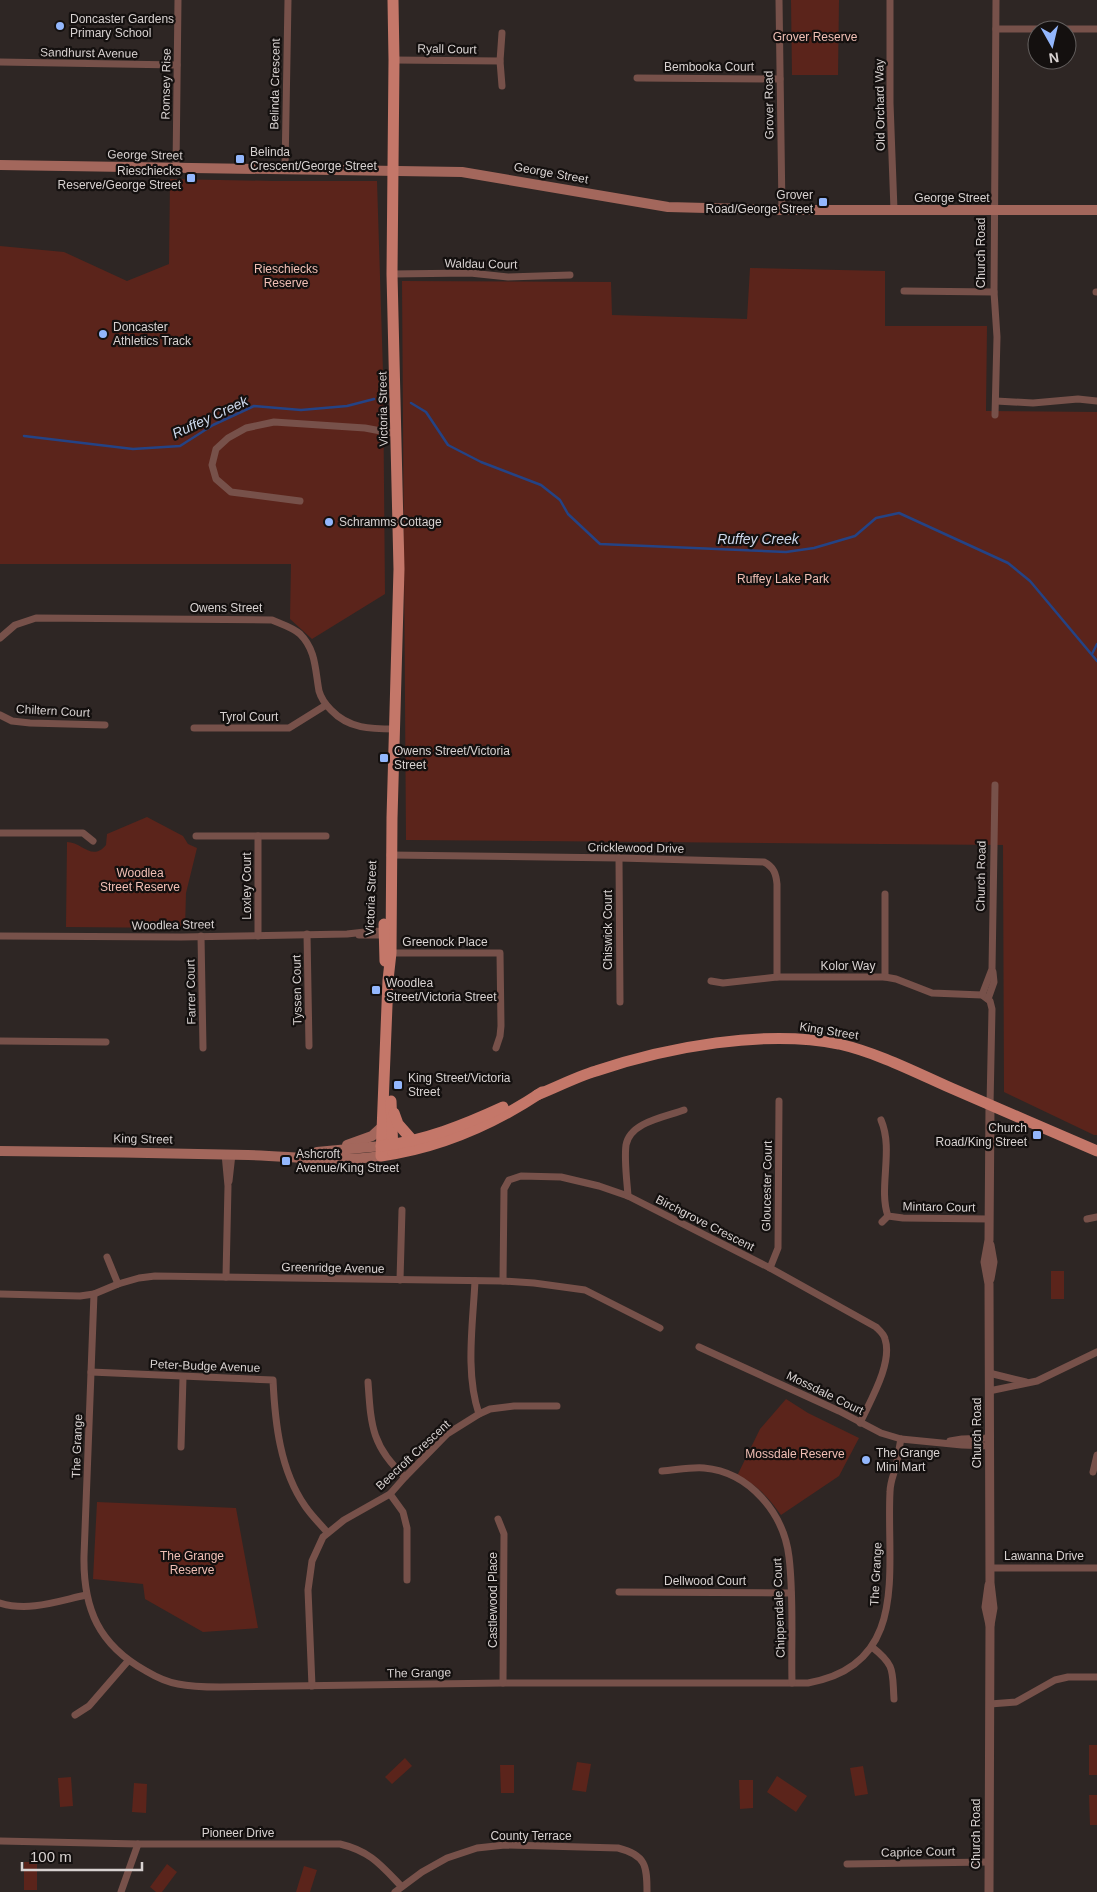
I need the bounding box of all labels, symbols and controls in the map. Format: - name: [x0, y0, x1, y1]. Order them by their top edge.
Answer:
- place label: Doncaster Gardens Primary School: [70, 12, 174, 40]
- marker: Doncaster Gardens Primary School: [54, 20, 66, 32]
- north arrow: [1027, 20, 1077, 70]
- park label: Grover Reserve: [773, 30, 858, 44]
- street label: Belinda Crescent: [267, 38, 283, 130]
- street label: Ryall Court: [417, 41, 477, 57]
- street label: Sandhurst Avenue: [40, 45, 138, 61]
- street label: Romsey Rise: [158, 48, 174, 120]
- text: N: [1048, 49, 1060, 67]
- street label: Old Orchard Way: [872, 59, 888, 151]
- street label: Bembooka Court: [664, 60, 755, 74]
- street label: Grover Road: [761, 71, 777, 139]
- place label: Belinda Crescent/George Street: [250, 145, 377, 173]
- street label: George Street: [107, 147, 183, 163]
- marker: Belinda Crescent/George Street: [234, 153, 246, 165]
- street label: George Street: [513, 160, 590, 187]
- place label: Rieschiecks Reserve/George Street: [58, 164, 182, 192]
- marker: Rieschiecks Reserve/George Street: [185, 172, 197, 184]
- place label: Grover Road/George Street: [706, 188, 814, 216]
- street label: George Street: [914, 191, 990, 205]
- marker: Grover Road/George Street: [817, 196, 829, 208]
- street label: Church Road: [974, 218, 988, 288]
- street label: Waldau Court: [444, 256, 518, 272]
- park label: Rieschiecks Reserve: [254, 262, 318, 290]
- place label: Doncaster Athletics Track: [113, 320, 192, 348]
- marker: Doncaster Athletics Track: [97, 328, 109, 340]
- street label: Victoria Street: [375, 371, 391, 447]
- water label: Ruffey Creek: [170, 392, 251, 442]
- place label: Schramms Cottage: [339, 515, 442, 529]
- marker: Schramms Cottage: [323, 516, 335, 528]
- water label: Ruffey Creek: [717, 531, 800, 547]
- park label: Ruffey Lake Park: [737, 572, 830, 586]
- street label: Owens Street: [190, 601, 263, 615]
- street label: Chiltern Court: [16, 702, 91, 720]
- street label: Tyrol Court: [220, 710, 279, 724]
- place label: Owens Street/Victoria Street: [394, 744, 510, 772]
- marker: Owens Street/Victoria Street: [378, 752, 390, 764]
- street label: Cricklewood Drive: [588, 840, 685, 856]
- street label: Church Road: [973, 841, 989, 911]
- street label: Loxley Court: [240, 852, 254, 920]
- street label: Victoria Street: [363, 860, 379, 936]
- park label: Woodlea Street Reserve: [100, 866, 180, 894]
- street label: Chiswick Court: [601, 889, 615, 970]
- street label: Woodlea Street: [132, 917, 215, 933]
- street label: Greenock Place: [402, 935, 488, 949]
- street label: Tyssen Court: [289, 954, 305, 1025]
- street label: Farrer Court: [183, 959, 199, 1025]
- street label: Kolor Way: [821, 959, 875, 973]
- place label: Woodlea Street/Victoria Street: [386, 976, 497, 1004]
- marker: Woodlea Street/Victoria Street: [370, 984, 382, 996]
- street label: King Street: [799, 1019, 860, 1043]
- place label: King Street/Victoria Street: [408, 1071, 511, 1099]
- marker: King Street/Victoria Street: [392, 1079, 404, 1091]
- place label: Church Road/King Street: [936, 1121, 1028, 1149]
- marker: Church Road/King Street: [1031, 1129, 1043, 1141]
- street label: King Street: [113, 1131, 173, 1147]
- street label: Gloucester Court: [759, 1140, 775, 1231]
- place label: Ashcroft Avenue/King Street: [296, 1147, 400, 1175]
- marker: Ashcroft Avenue/King Street: [280, 1155, 292, 1167]
- street label: Birchgrove Crescent: [653, 1192, 757, 1254]
- street label: Mintaro Court: [903, 1199, 976, 1215]
- street label: Greenridge Avenue: [281, 1260, 385, 1276]
- street label: Peter-Budge Avenue: [150, 1357, 261, 1375]
- street label: Mossdale Court: [784, 1368, 866, 1418]
- street label: Church Road: [970, 1398, 984, 1468]
- street label: The Grange: [69, 1413, 85, 1478]
- street label: Beecroft Crescent: [373, 1417, 453, 1493]
- place label: The Grange Mini Mart: [876, 1446, 940, 1474]
- park label: Mossdale Reserve: [745, 1447, 845, 1461]
- marker: The Grange Mini Mart: [860, 1454, 872, 1466]
- street label: The Grange: [867, 1541, 885, 1606]
- park label: The Grange Reserve: [160, 1549, 224, 1577]
- street label: Lawanna Drive: [1004, 1549, 1084, 1563]
- street label: Castlewood Place: [486, 1552, 500, 1648]
- street label: Chippendale Court: [770, 1557, 788, 1658]
- street label: Dellwood Court: [664, 1574, 747, 1588]
- street label: The Grange: [387, 1665, 451, 1681]
- street label: Church Road: [969, 1799, 983, 1869]
- street label: Pioneer Drive: [202, 1826, 275, 1840]
- street label: County Terrace: [490, 1829, 572, 1843]
- scale bar: [22, 1840, 142, 1872]
- street label: Caprice Court: [881, 1844, 956, 1860]
- text: 100 m: [30, 1848, 72, 1865]

